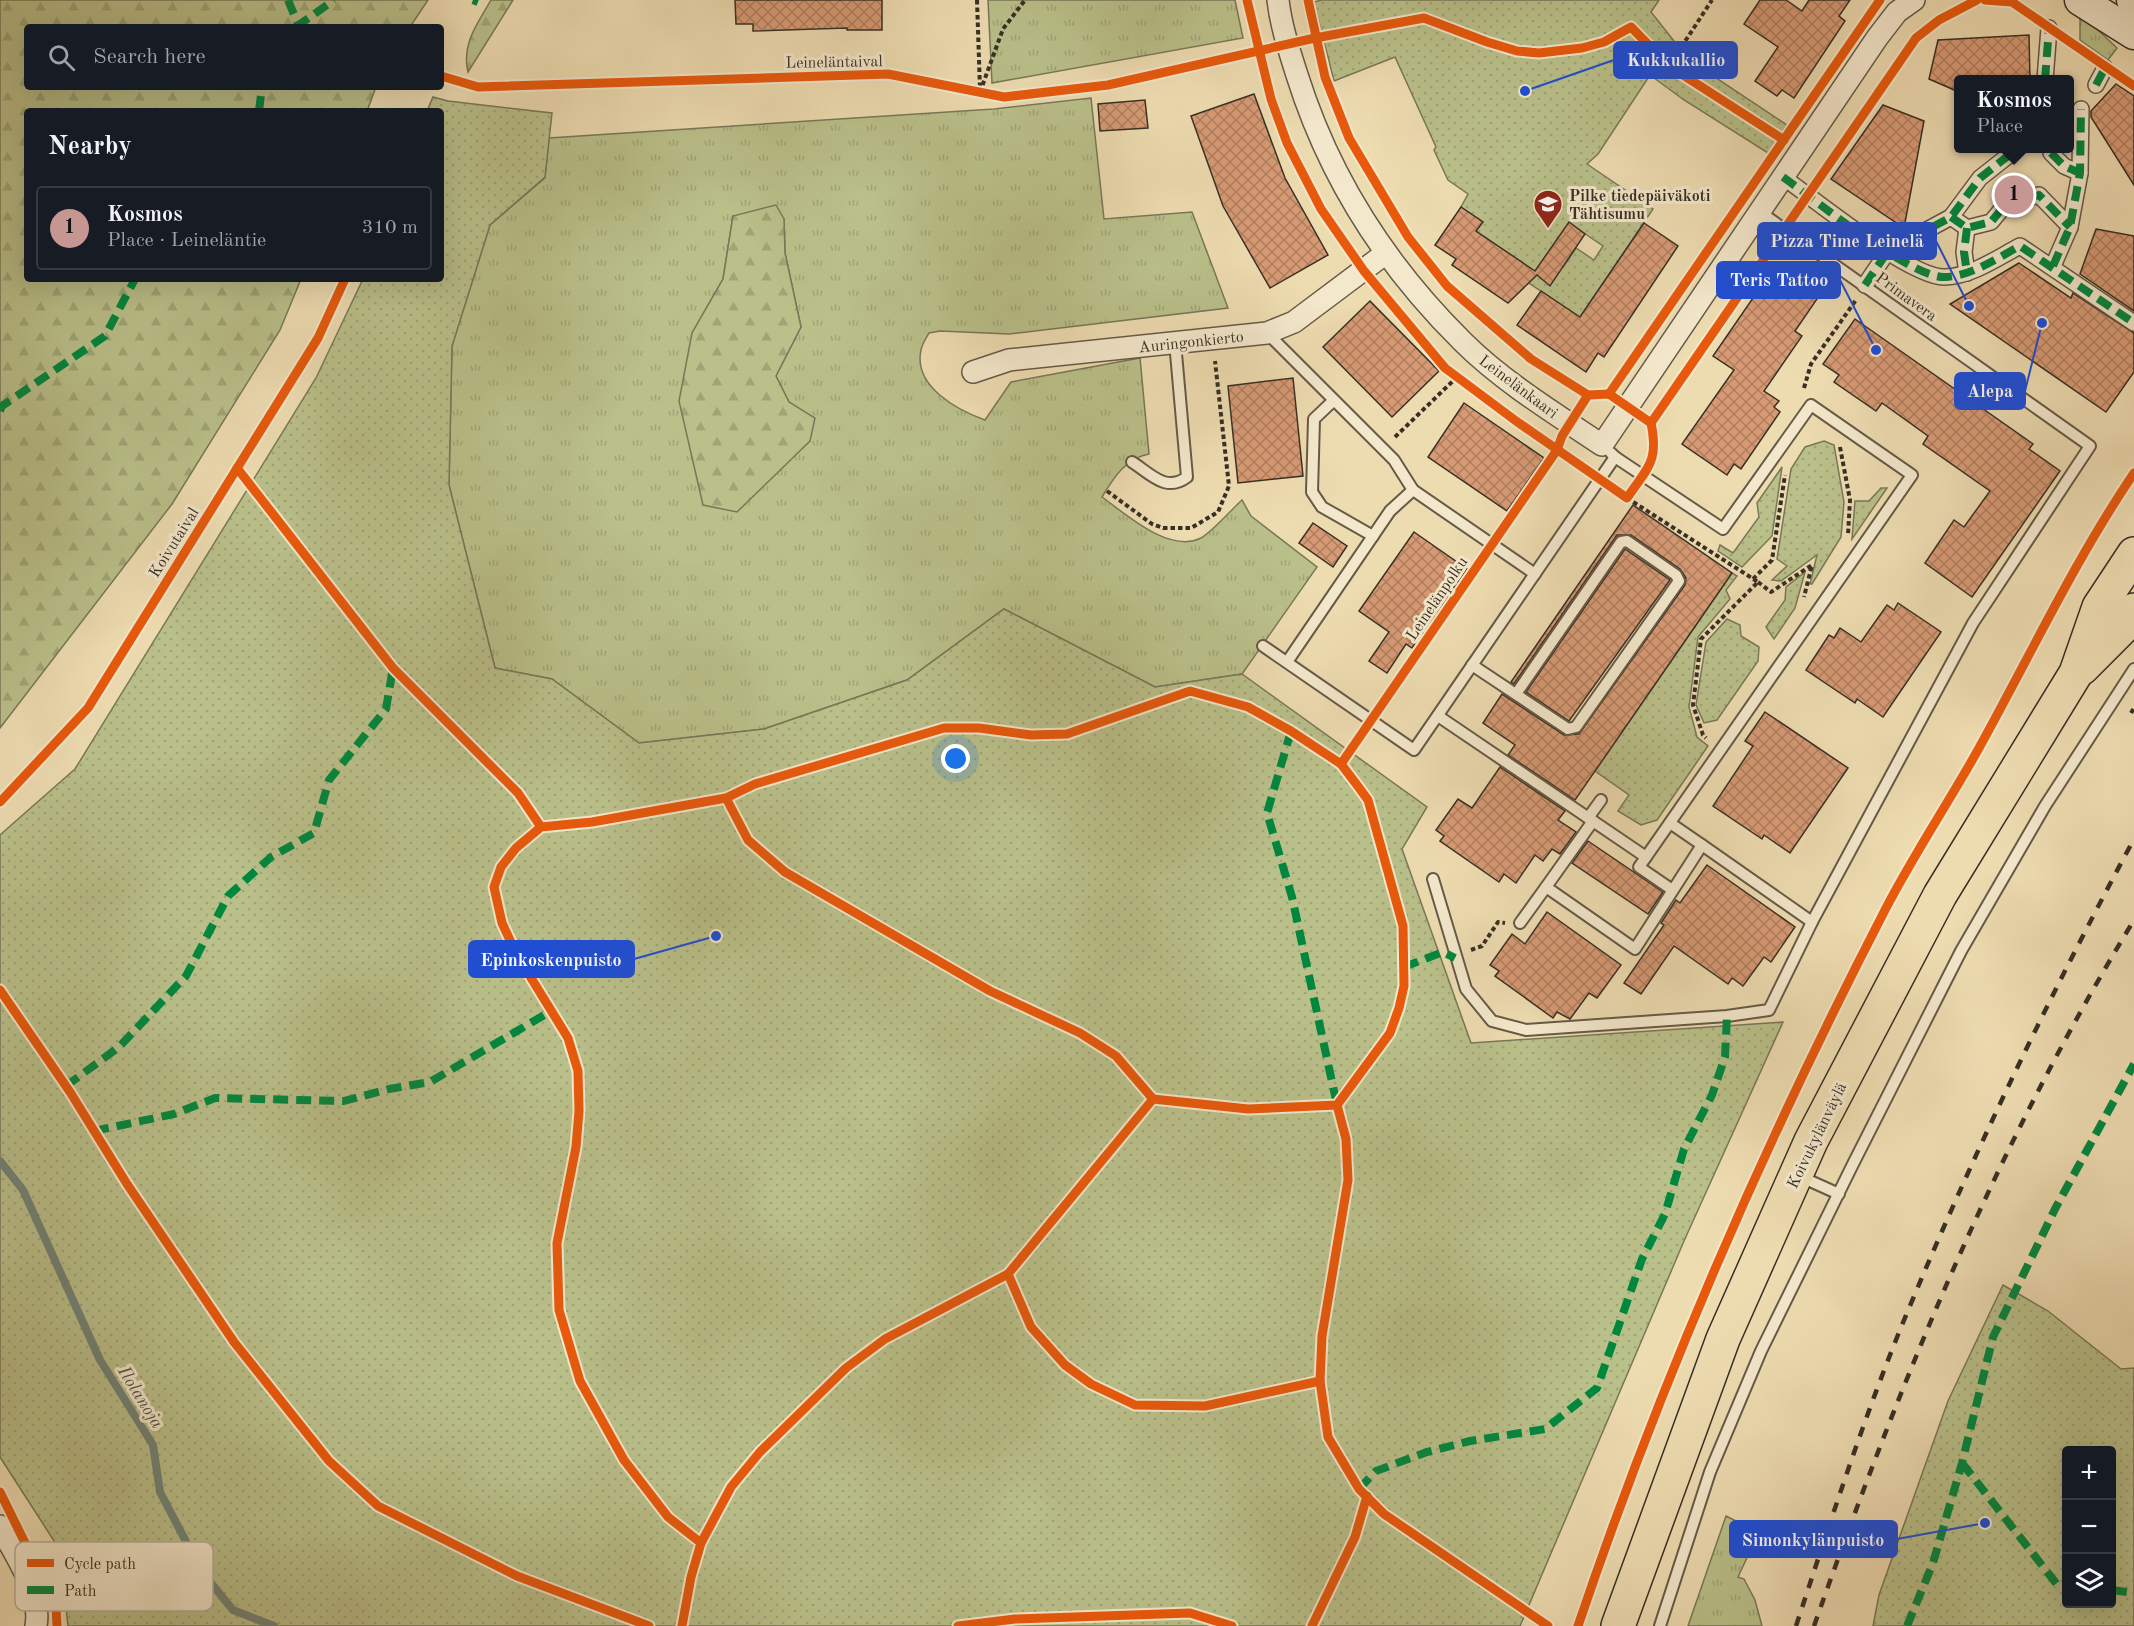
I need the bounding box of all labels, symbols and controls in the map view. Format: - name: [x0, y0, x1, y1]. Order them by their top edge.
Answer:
- search box: [24, 24, 444, 90]
- icon: search: [45, 41, 78, 74]
- callout: Kukkukallio: [1614, 42, 1737, 78]
- text: Search here: [93, 46, 206, 68]
- text: Kukkukallio: [1627, 52, 1725, 70]
- street label: Leineläntaival: [785, 54, 883, 72]
- popup: [1954, 75, 2074, 153]
- text: Kosmos: [1976, 90, 2052, 112]
- text: Place: [1976, 117, 2023, 137]
- text: Nearby: [48, 134, 132, 160]
- pin: 1: [1994, 172, 2034, 218]
- school or university icon: Pilke tiedepäiväkoti Tähtisumu: [1532, 188, 1564, 230]
- place label: Pilke tiedepäiväkoti Tähtisumu: [1569, 189, 1711, 223]
- text: Kosmos: [107, 204, 183, 226]
- text: 1: [64, 218, 75, 238]
- text: 310 m: [362, 218, 418, 238]
- callout: Pizza Time Leinelä: [1758, 223, 1936, 259]
- text: Place · Leineläntie: [107, 231, 266, 251]
- text: Pizza Time Leinelä: [1770, 233, 1924, 251]
- callout: Teris Tattoo: [1717, 262, 1840, 298]
- street label: Primavera: [1872, 270, 1939, 325]
- text: Teris Tattoo: [1730, 272, 1828, 290]
- street label: Auringonkierto: [1138, 330, 1245, 356]
- street label: Leinelänkaari: [1475, 353, 1560, 422]
- callout: Alepa: [1955, 373, 2025, 409]
- text: Alepa: [1967, 383, 2013, 401]
- street label: Koivutaival: [147, 505, 203, 581]
- street label: Leinelänpolku: [1404, 554, 1472, 644]
- your location: [941, 744, 970, 773]
- callout: Epinkoskenpuisto: [469, 941, 634, 977]
- text: Epinkoskenpuisto: [480, 952, 622, 970]
- street label: Koivukylänväylä: [1785, 1080, 1850, 1191]
- water label: Ilolanoja: [114, 1362, 166, 1432]
- map controls: [2062, 1446, 2116, 1608]
- button: +: [2062, 1446, 2116, 1500]
- button: −: [2062, 1500, 2116, 1554]
- callout: Simonkylänpuisto: [1730, 1521, 1897, 1557]
- text: Simonkylänpuisto: [1742, 1532, 1884, 1550]
- legend: [15, 1542, 213, 1611]
- button: layers: [2062, 1554, 2116, 1608]
- text: Cycle path: [64, 1557, 136, 1573]
- text: Path: [64, 1584, 97, 1600]

